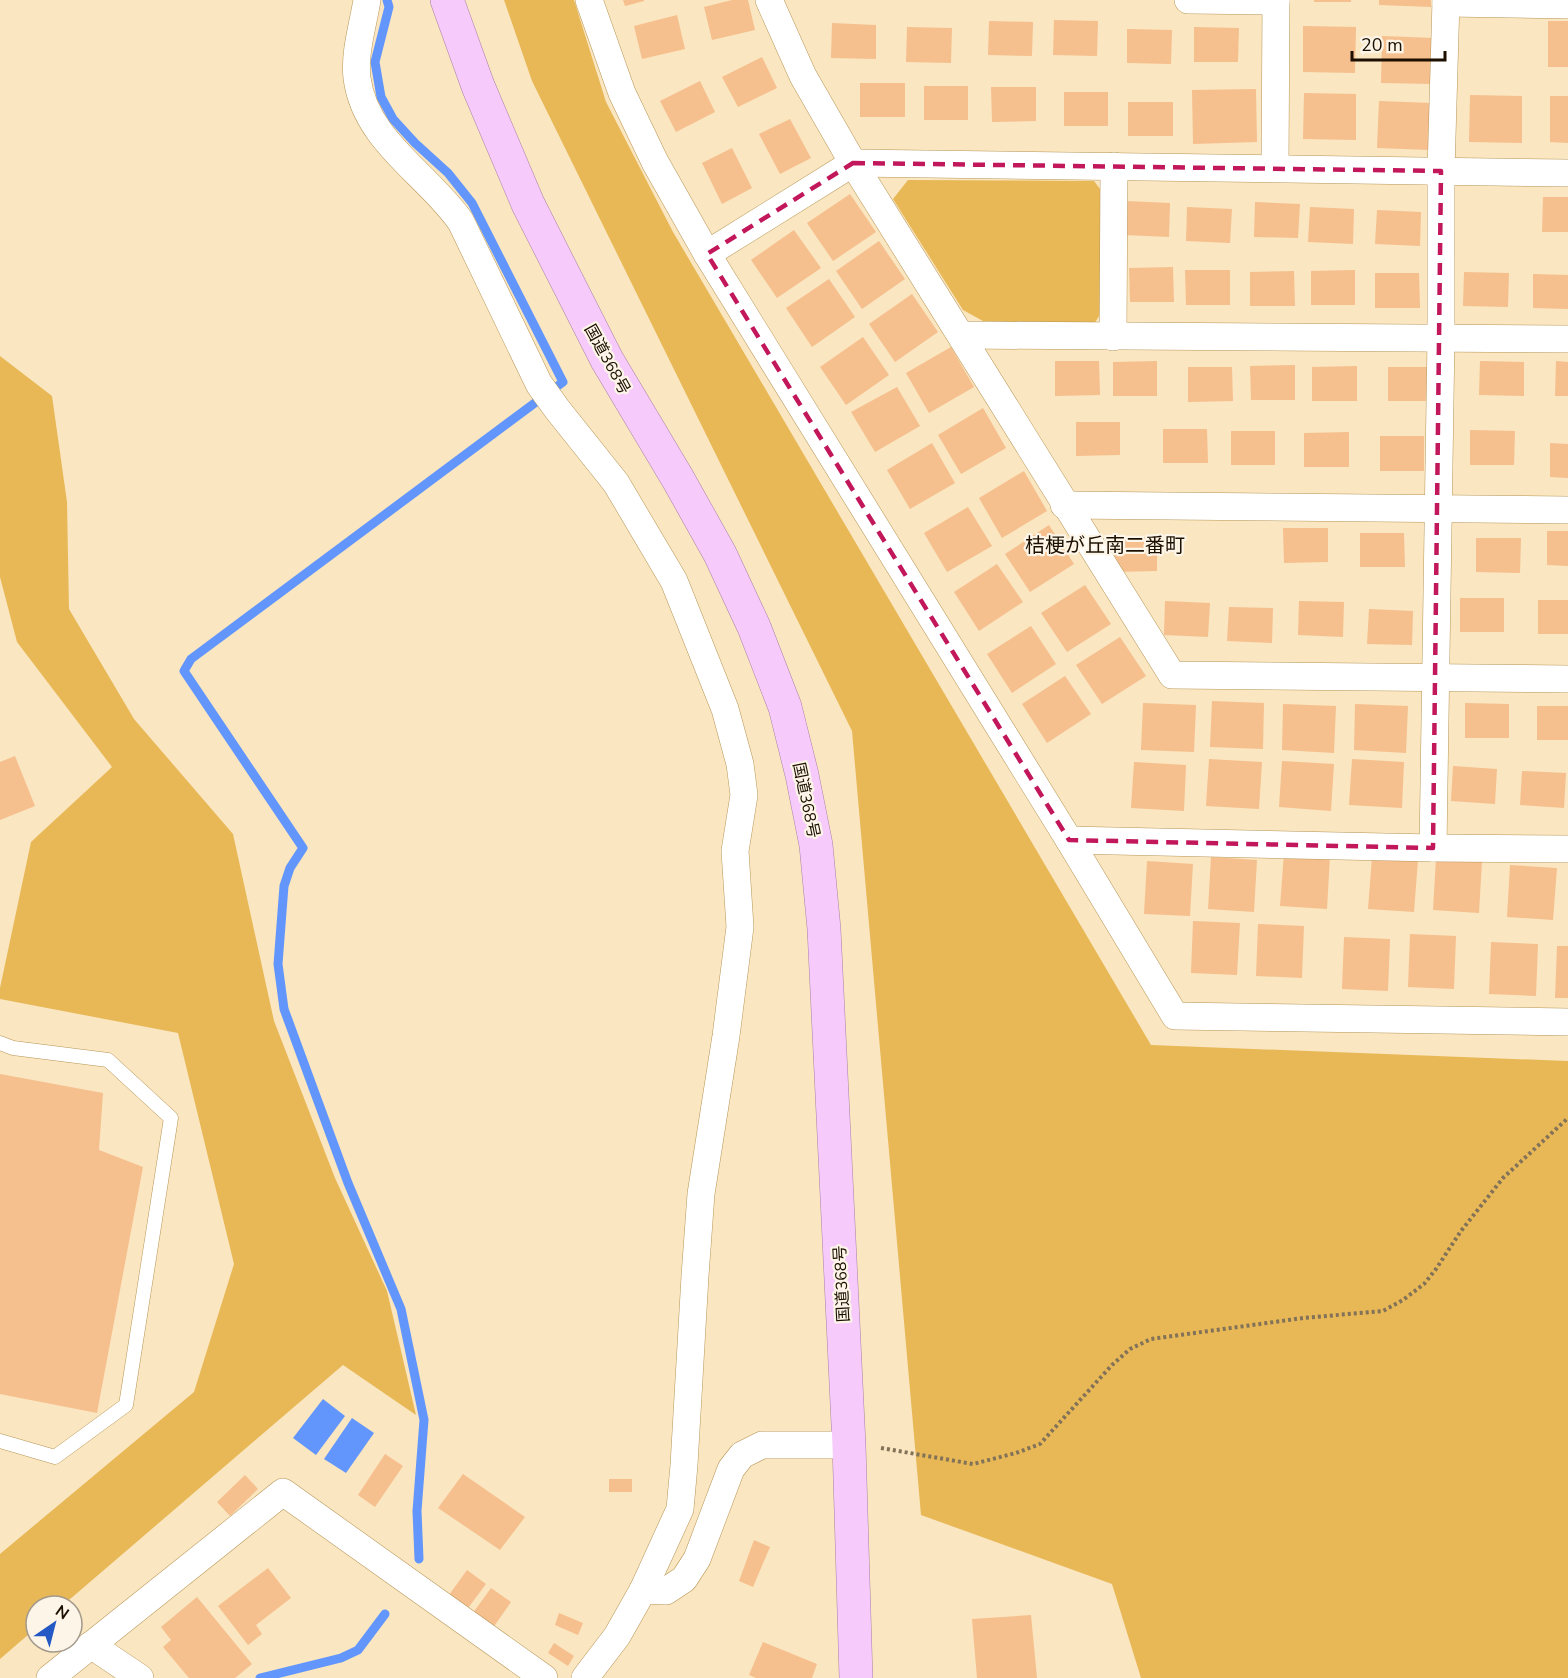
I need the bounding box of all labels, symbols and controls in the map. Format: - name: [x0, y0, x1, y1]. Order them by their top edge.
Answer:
- scale bar: [1352, 24, 1445, 62]
- text: 20 m: [1361, 33, 1403, 57]
- street label: 国道368号: [579, 321, 635, 398]
- district label: 桔梗が丘南二番町: [1025, 532, 1185, 559]
- street label: 国道368号: [787, 760, 825, 840]
- street label: 国道368号: [829, 1245, 855, 1323]
- north arrow: [24, 1594, 84, 1654]
- text: N: [51, 1600, 73, 1625]

